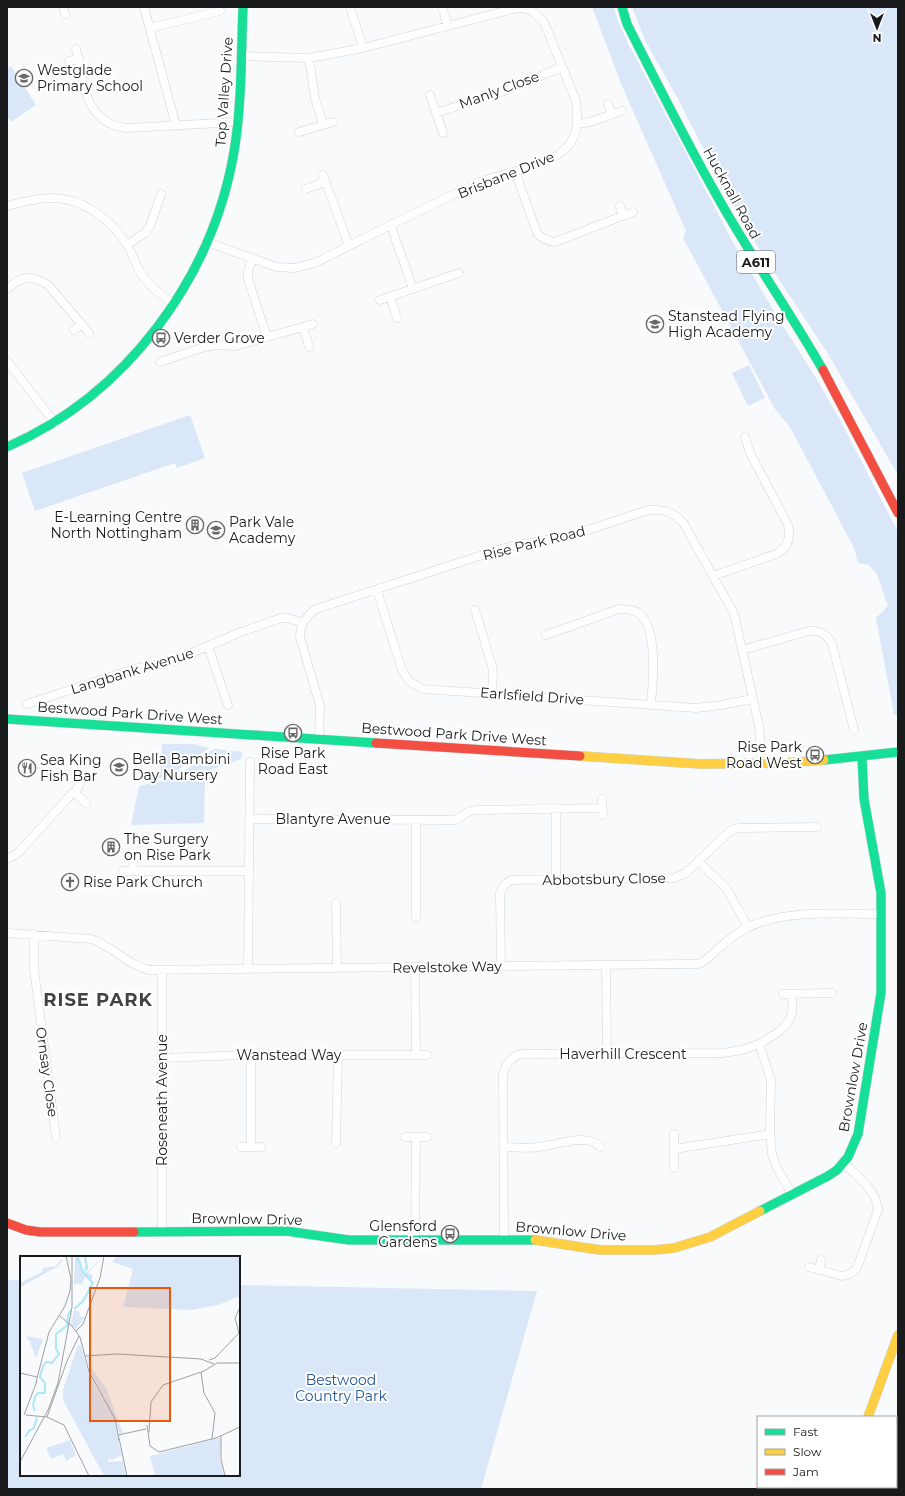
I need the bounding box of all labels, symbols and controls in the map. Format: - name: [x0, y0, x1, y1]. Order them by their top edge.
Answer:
- north arrow: [857, 8, 897, 48]
- text: N: [873, 31, 881, 45]
- street label: Top Valley Drive: [211, 36, 237, 148]
- place label: Westglade Primary School: [37, 61, 143, 95]
- street label: Manly Close: [457, 67, 541, 113]
- school or university icon: Westglade Primary School: [14, 68, 34, 88]
- street label: Hucknall Road: [699, 144, 765, 242]
- street label: Brisbane Drive: [455, 147, 557, 203]
- road number: A611: [737, 251, 775, 273]
- place label: Stanstead Flying High Academy: [668, 307, 785, 341]
- school or university icon: Stanstead Flying High Academy: [645, 314, 665, 334]
- bus stop icon: Verder Grove: [151, 328, 171, 348]
- place label: Verder Grove: [174, 329, 265, 347]
- place label: E-Learning Centre North Nottingham: [50, 508, 182, 542]
- place label: Park Vale Academy: [229, 513, 296, 547]
- building icon: E-Learning Centre North Nottingham: [185, 515, 205, 535]
- school or university icon: Park Vale Academy: [206, 520, 226, 540]
- street label: Rise Park Road: [481, 522, 587, 564]
- street label: Langbank Avenue: [68, 644, 196, 698]
- street label: Earlsfield Drive: [479, 683, 585, 709]
- street label: Bestwood Park Drive West: [37, 698, 224, 728]
- street label: Bestwood Park Drive West: [361, 719, 548, 749]
- bus stop icon: Rise Park Road East: [283, 723, 303, 743]
- place label: Rise Park Road West: [726, 738, 803, 772]
- place label: Rise Park Road East: [258, 744, 328, 778]
- bus stop icon: Rise Park Road West: [805, 745, 825, 765]
- place label: Bella Bambini Day Nursery: [132, 750, 231, 784]
- place label: Sea King Fish Bar: [40, 751, 102, 785]
- school or university icon: Bella Bambini Day Nursery: [109, 757, 129, 777]
- restaurant icon: Sea King Fish Bar: [17, 758, 37, 778]
- street label: Blantyre Avenue: [275, 810, 391, 828]
- place label: The Surgery on Rise Park: [124, 830, 211, 864]
- building icon: The Surgery on Rise Park: [101, 837, 121, 857]
- street label: Abbotsbury Close: [542, 869, 666, 889]
- church icon: Rise Park Church: [60, 872, 80, 892]
- place label: Rise Park Church: [83, 873, 203, 891]
- street label: Revelstoke Way: [392, 957, 502, 977]
- district label: RISE PARK: [43, 989, 153, 1011]
- street label: Brownlow Drive: [834, 1021, 872, 1133]
- street label: Ornsay Close: [32, 1026, 62, 1118]
- street label: Roseneath Avenue: [153, 1034, 171, 1166]
- street label: Haverhill Crescent: [559, 1045, 687, 1063]
- street label: Wanstead Way: [237, 1046, 342, 1064]
- street label: Brownlow Drive: [191, 1209, 303, 1229]
- place label: Glensford Gardens: [369, 1217, 437, 1251]
- street label: Brownlow Drive: [515, 1217, 627, 1245]
- bus stop icon: Glensford Gardens: [440, 1224, 460, 1244]
- inset map: [20, 1256, 240, 1476]
- park label: Bestwood Country Park: [295, 1371, 387, 1405]
- legend: [757, 1416, 897, 1488]
- text: Fast: [793, 1424, 818, 1439]
- text: Slow: [793, 1444, 822, 1459]
- text: Jam: [792, 1464, 819, 1479]

